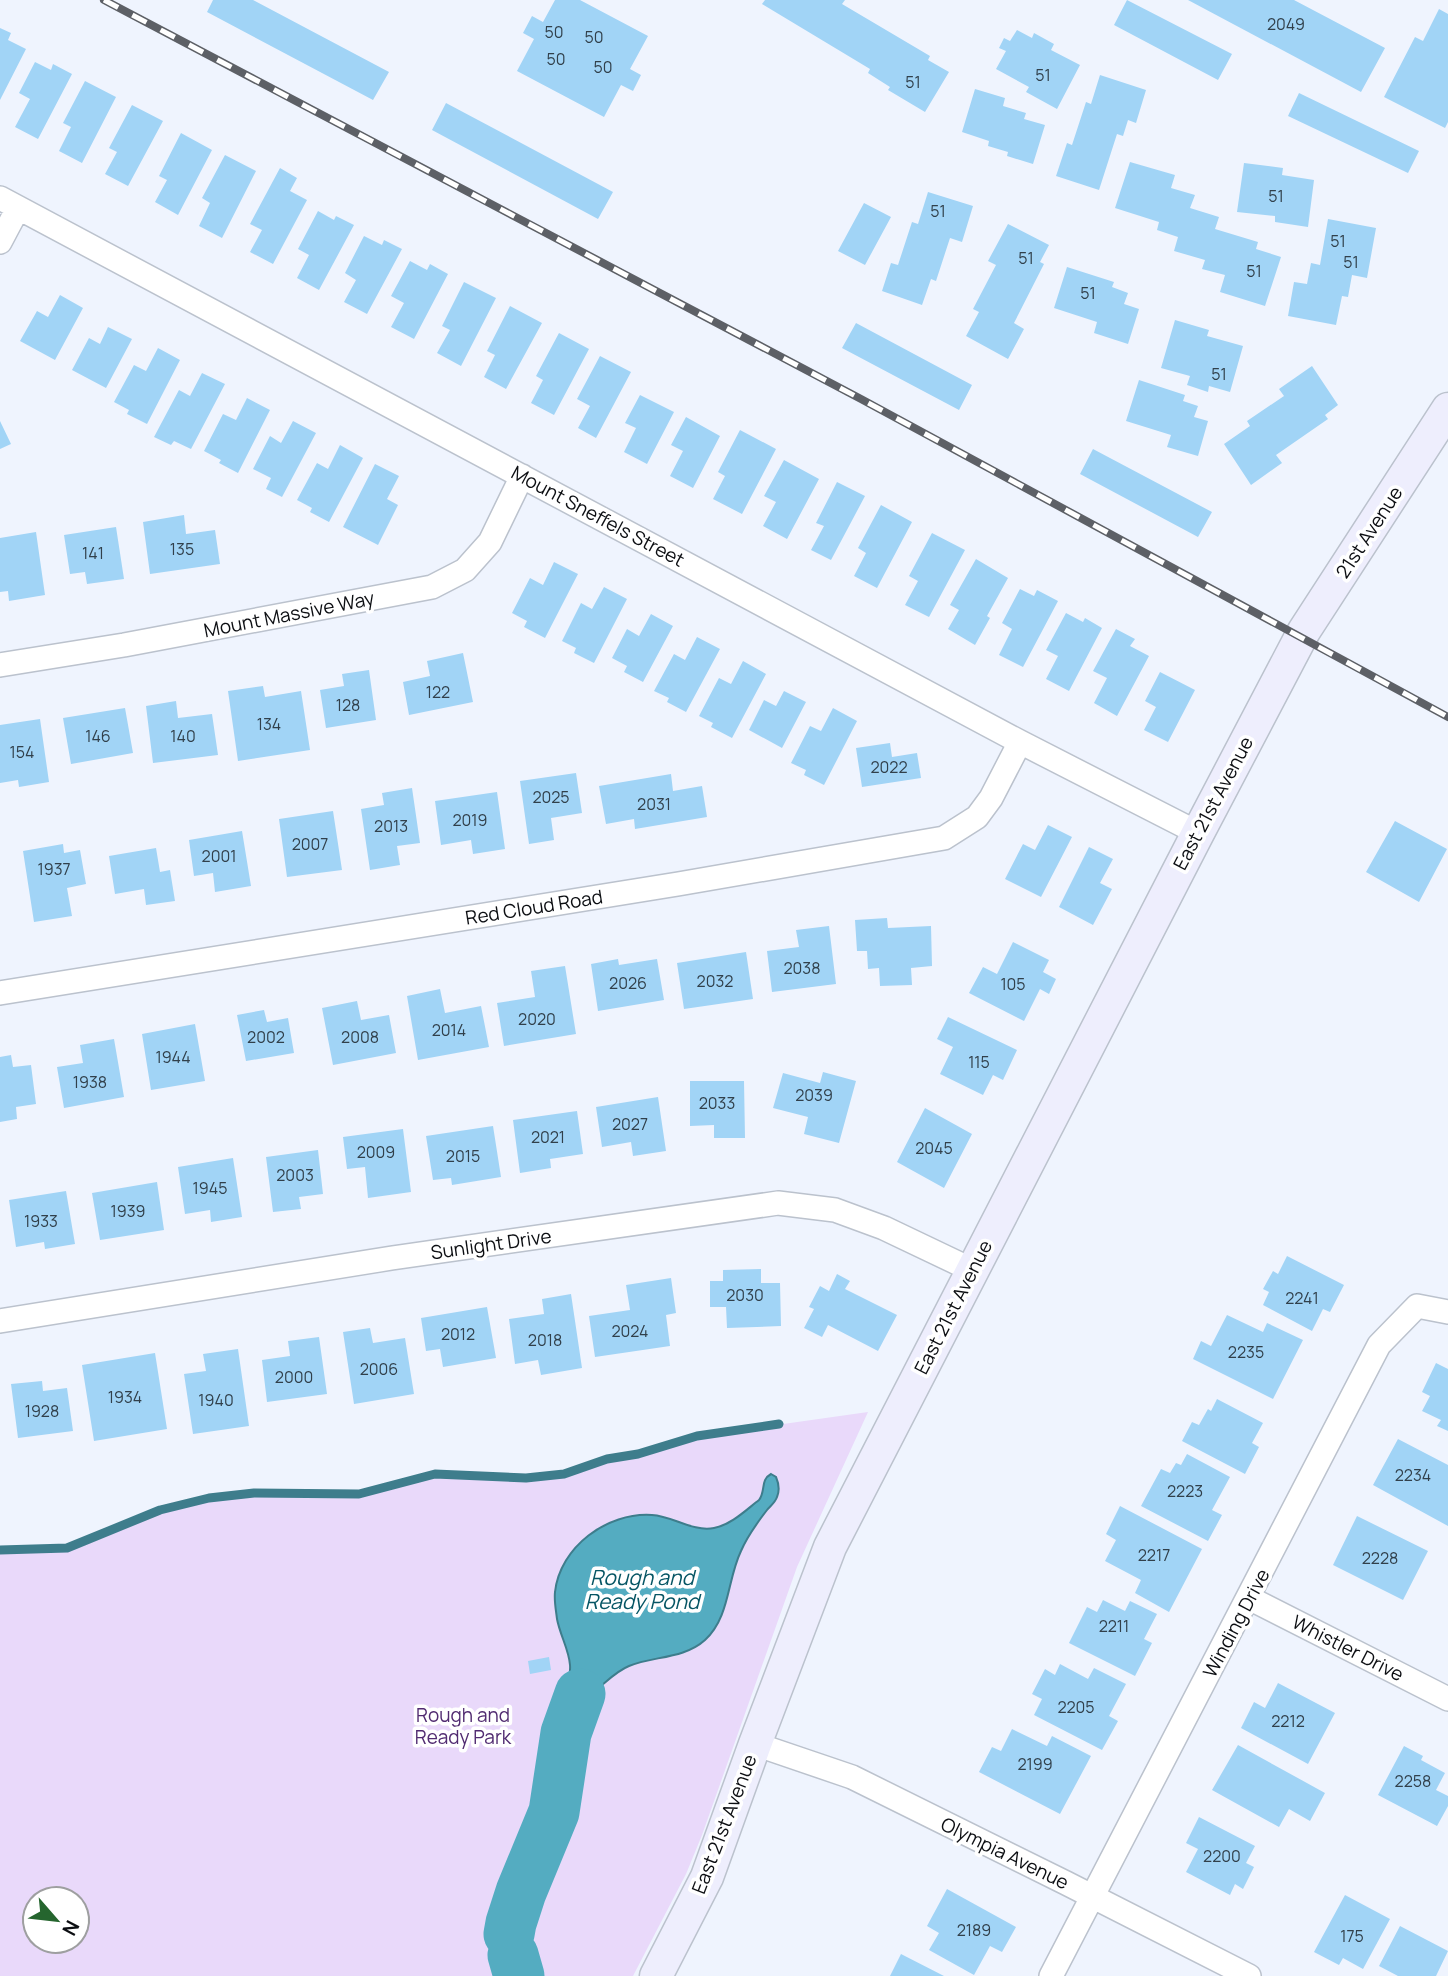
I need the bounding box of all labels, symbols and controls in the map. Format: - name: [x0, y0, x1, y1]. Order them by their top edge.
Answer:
- house number: 2049: [1267, 13, 1305, 35]
- house number: 50: [545, 21, 564, 43]
- house number: 50: [585, 26, 604, 48]
- house number: 50: [547, 48, 566, 70]
- house number: 50: [594, 56, 613, 78]
- house number: 51: [1035, 64, 1051, 86]
- house number: 51: [905, 71, 921, 93]
- house number: 51: [1268, 185, 1284, 207]
- house number: 51: [930, 200, 946, 222]
- house number: 51: [1330, 230, 1346, 252]
- house number: 51: [1018, 247, 1034, 269]
- house number: 51: [1343, 251, 1359, 273]
- house number: 51: [1246, 260, 1262, 282]
- house number: 51: [1080, 282, 1096, 304]
- house number: 51: [1211, 363, 1227, 385]
- street label: Mount Sneffels Street: [507, 459, 689, 573]
- street label: 21st Avenue: [1330, 481, 1408, 583]
- house number: 135: [170, 538, 194, 560]
- house number: 141: [82, 542, 104, 564]
- street label: Mount Massive Way: [202, 585, 376, 643]
- house number: 122: [426, 681, 450, 703]
- house number: 128: [336, 694, 360, 716]
- house number: 134: [257, 713, 281, 735]
- house number: 146: [85, 725, 111, 747]
- house number: 140: [170, 725, 196, 747]
- street label: East 21st Avenue: [1167, 732, 1259, 874]
- house number: 154: [10, 741, 34, 763]
- house number: 2022: [870, 756, 908, 778]
- house number: 2025: [532, 786, 570, 808]
- house number: 2031: [637, 793, 671, 815]
- house number: 2019: [452, 809, 488, 831]
- house number: 2013: [374, 815, 408, 837]
- house number: 2007: [292, 833, 328, 855]
- house number: 2001: [202, 845, 236, 867]
- house number: 1937: [37, 858, 71, 880]
- street label: Red Cloud Road: [463, 883, 605, 931]
- house number: 2038: [783, 957, 821, 979]
- house number: 2032: [697, 970, 733, 992]
- house number: 2026: [609, 972, 647, 994]
- house number: 105: [1000, 973, 1026, 995]
- house number: 2020: [518, 1008, 556, 1030]
- house number: 2014: [432, 1019, 466, 1041]
- house number: 2002: [247, 1026, 285, 1048]
- house number: 2008: [341, 1026, 379, 1048]
- house number: 1944: [155, 1046, 191, 1068]
- house number: 115: [968, 1051, 990, 1073]
- house number: 1938: [73, 1071, 107, 1093]
- house number: 2039: [795, 1084, 833, 1106]
- house number: 2033: [699, 1092, 735, 1114]
- house number: 2027: [612, 1113, 648, 1135]
- house number: 2021: [531, 1126, 565, 1148]
- house number: 2045: [915, 1137, 953, 1159]
- house number: 2009: [357, 1141, 395, 1163]
- house number: 2015: [446, 1145, 480, 1167]
- house number: 2003: [276, 1164, 314, 1186]
- house number: 1945: [193, 1177, 227, 1199]
- house number: 1939: [111, 1200, 145, 1222]
- house number: 1933: [24, 1210, 58, 1232]
- street label: Sunlight Drive: [429, 1223, 553, 1265]
- street label: East 21st Avenue: [908, 1235, 998, 1379]
- house number: 2030: [726, 1284, 764, 1306]
- house number: 2241: [1285, 1287, 1319, 1309]
- house number: 2024: [611, 1320, 649, 1342]
- house number: 2012: [441, 1323, 475, 1345]
- house number: 2018: [528, 1329, 562, 1351]
- house number: 2235: [1228, 1341, 1264, 1363]
- house number: 2006: [360, 1358, 398, 1380]
- house number: 2000: [275, 1366, 313, 1388]
- house number: 1934: [108, 1386, 142, 1408]
- house number: 1940: [198, 1389, 234, 1411]
- house number: 1928: [25, 1400, 59, 1422]
- house number: 2234: [1395, 1464, 1431, 1486]
- house number: 2223: [1167, 1480, 1203, 1502]
- house number: 2217: [1138, 1544, 1170, 1566]
- house number: 2228: [1362, 1547, 1398, 1569]
- water label: Rough and Ready Pond: [585, 1563, 702, 1615]
- street label: Winding Drive: [1196, 1564, 1276, 1682]
- street label: Whistler Drive: [1288, 1609, 1408, 1687]
- house number: 2211: [1099, 1615, 1129, 1637]
- house number: 2205: [1057, 1696, 1095, 1718]
- park label: Rough and Ready Park: [415, 1702, 512, 1750]
- house number: 2212: [1271, 1710, 1305, 1732]
- street label: East 21st Avenue: [685, 1751, 763, 1897]
- house number: 2199: [1017, 1753, 1053, 1775]
- house number: 2258: [1395, 1770, 1431, 1792]
- street label: Olympia Avenue: [937, 1811, 1073, 1895]
- house number: 2200: [1203, 1845, 1241, 1867]
- north arrow: [21, 1885, 91, 1955]
- text: N: [56, 1916, 86, 1940]
- house number: 2189: [957, 1919, 991, 1941]
- house number: 175: [1340, 1925, 1364, 1947]

